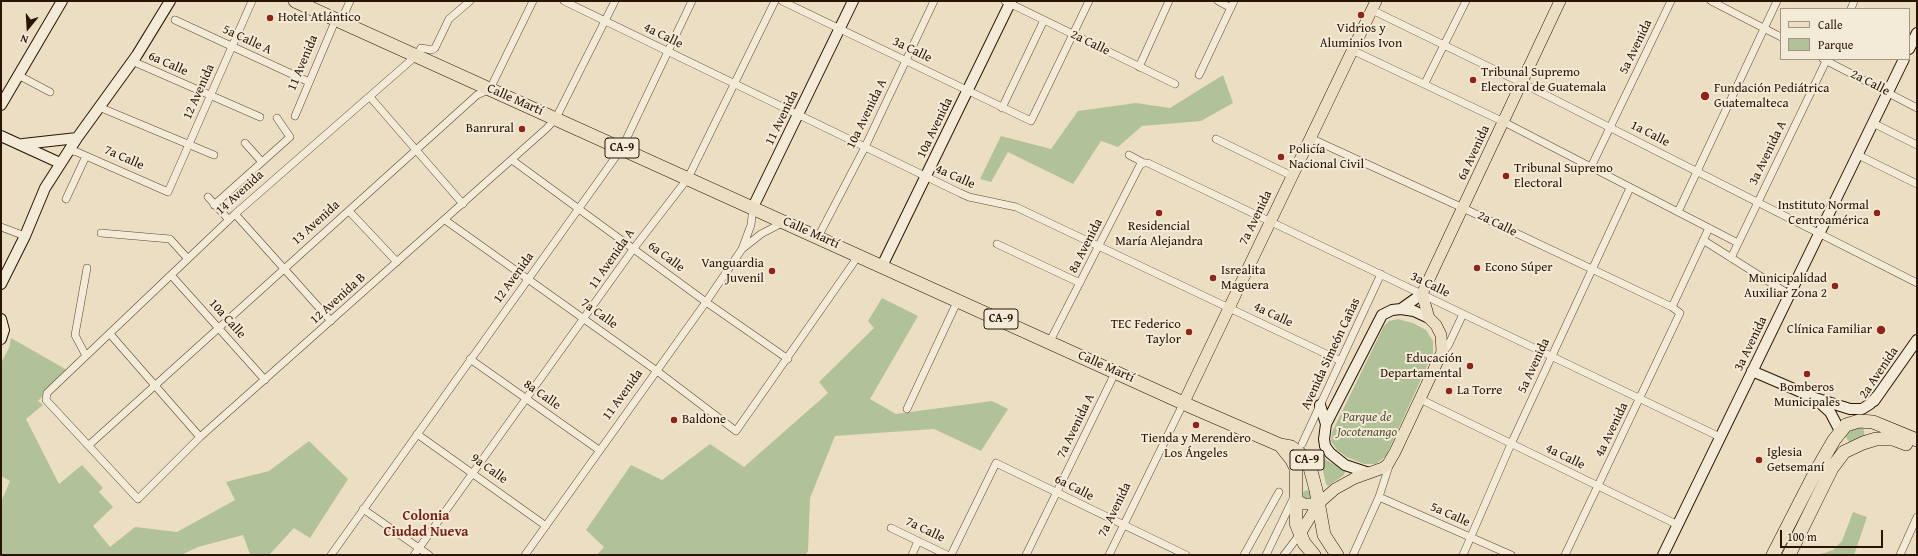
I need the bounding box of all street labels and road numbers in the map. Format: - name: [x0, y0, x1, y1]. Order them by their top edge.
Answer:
- street label: 5a Avenida: [1616, 17, 1656, 77]
- street label: 4a Calle: [641, 20, 685, 52]
- street label: 5a Calle A: [220, 22, 274, 58]
- street label: 2a Calle: [1068, 27, 1112, 59]
- street label: 11 Avenida: [284, 33, 322, 93]
- street label: 3a Calle: [890, 34, 934, 66]
- street label: 6a Calle: [146, 48, 190, 80]
- street label: 12 Avenida: [180, 62, 218, 122]
- street label: 2a Calle: [1848, 67, 1892, 99]
- street label: 10a Avenida A: [843, 77, 891, 151]
- street label: Calle Martí: [484, 81, 546, 119]
- street label: 11 Avenida: [762, 88, 802, 148]
- street label: 10a Avenida: [914, 95, 956, 161]
- street label: 1a Calle: [1628, 118, 1672, 150]
- street label: 3a Avenida A: [1746, 118, 1790, 188]
- street label: 6a Avenida: [1455, 123, 1493, 183]
- road number: CA-9: [605, 138, 639, 158]
- street label: 7a Calle: [102, 142, 146, 174]
- street label: 4a Calle: [933, 161, 977, 193]
- street label: 14 Avenida: [213, 167, 267, 219]
- street label: 7a Avenida: [1236, 188, 1276, 248]
- street label: 13 Avenida: [289, 197, 343, 249]
- street label: 2a Calle: [1475, 208, 1519, 240]
- street label: Calle Martí: [780, 214, 842, 252]
- street label: 8a Avenida: [1066, 216, 1106, 276]
- street label: 11 Avenida A: [586, 226, 638, 292]
- street label: 6a Calle: [645, 238, 687, 276]
- street label: 12 Avenida: [490, 250, 538, 306]
- street label: 3a Calle: [1408, 269, 1452, 301]
- street label: 12 Avenida B: [307, 270, 369, 328]
- street label: 7a Calle: [577, 295, 621, 333]
- street label: 10a Calle: [205, 296, 249, 342]
- street label: Avenida Simeón Cañas: [1298, 296, 1364, 412]
- street label: 4a Calle: [1251, 299, 1295, 331]
- road number: CA-9: [984, 309, 1018, 329]
- street label: 3a Avenida: [1731, 314, 1771, 374]
- street label: 5a Avenida: [1515, 336, 1553, 396]
- street label: 2a Avenida: [1856, 344, 1902, 402]
- street label: Calle Martí: [1075, 348, 1137, 386]
- street label: 11 Avenida: [599, 367, 647, 423]
- street label: 8a Calle: [520, 377, 564, 413]
- street label: 7a Avenida A: [1054, 391, 1098, 461]
- street label: 4a Avenida: [1592, 400, 1632, 460]
- street label: 4a Calle: [1543, 441, 1587, 473]
- street label: 9a Calle: [467, 450, 511, 488]
- road number: CA-9: [1290, 450, 1324, 470]
- street label: 6a Calle: [1052, 472, 1096, 504]
- street label: 7a Avenida: [1095, 480, 1135, 540]
- street label: 5a Calle: [1428, 499, 1472, 531]
- street label: 7a Calle: [903, 514, 947, 546]

